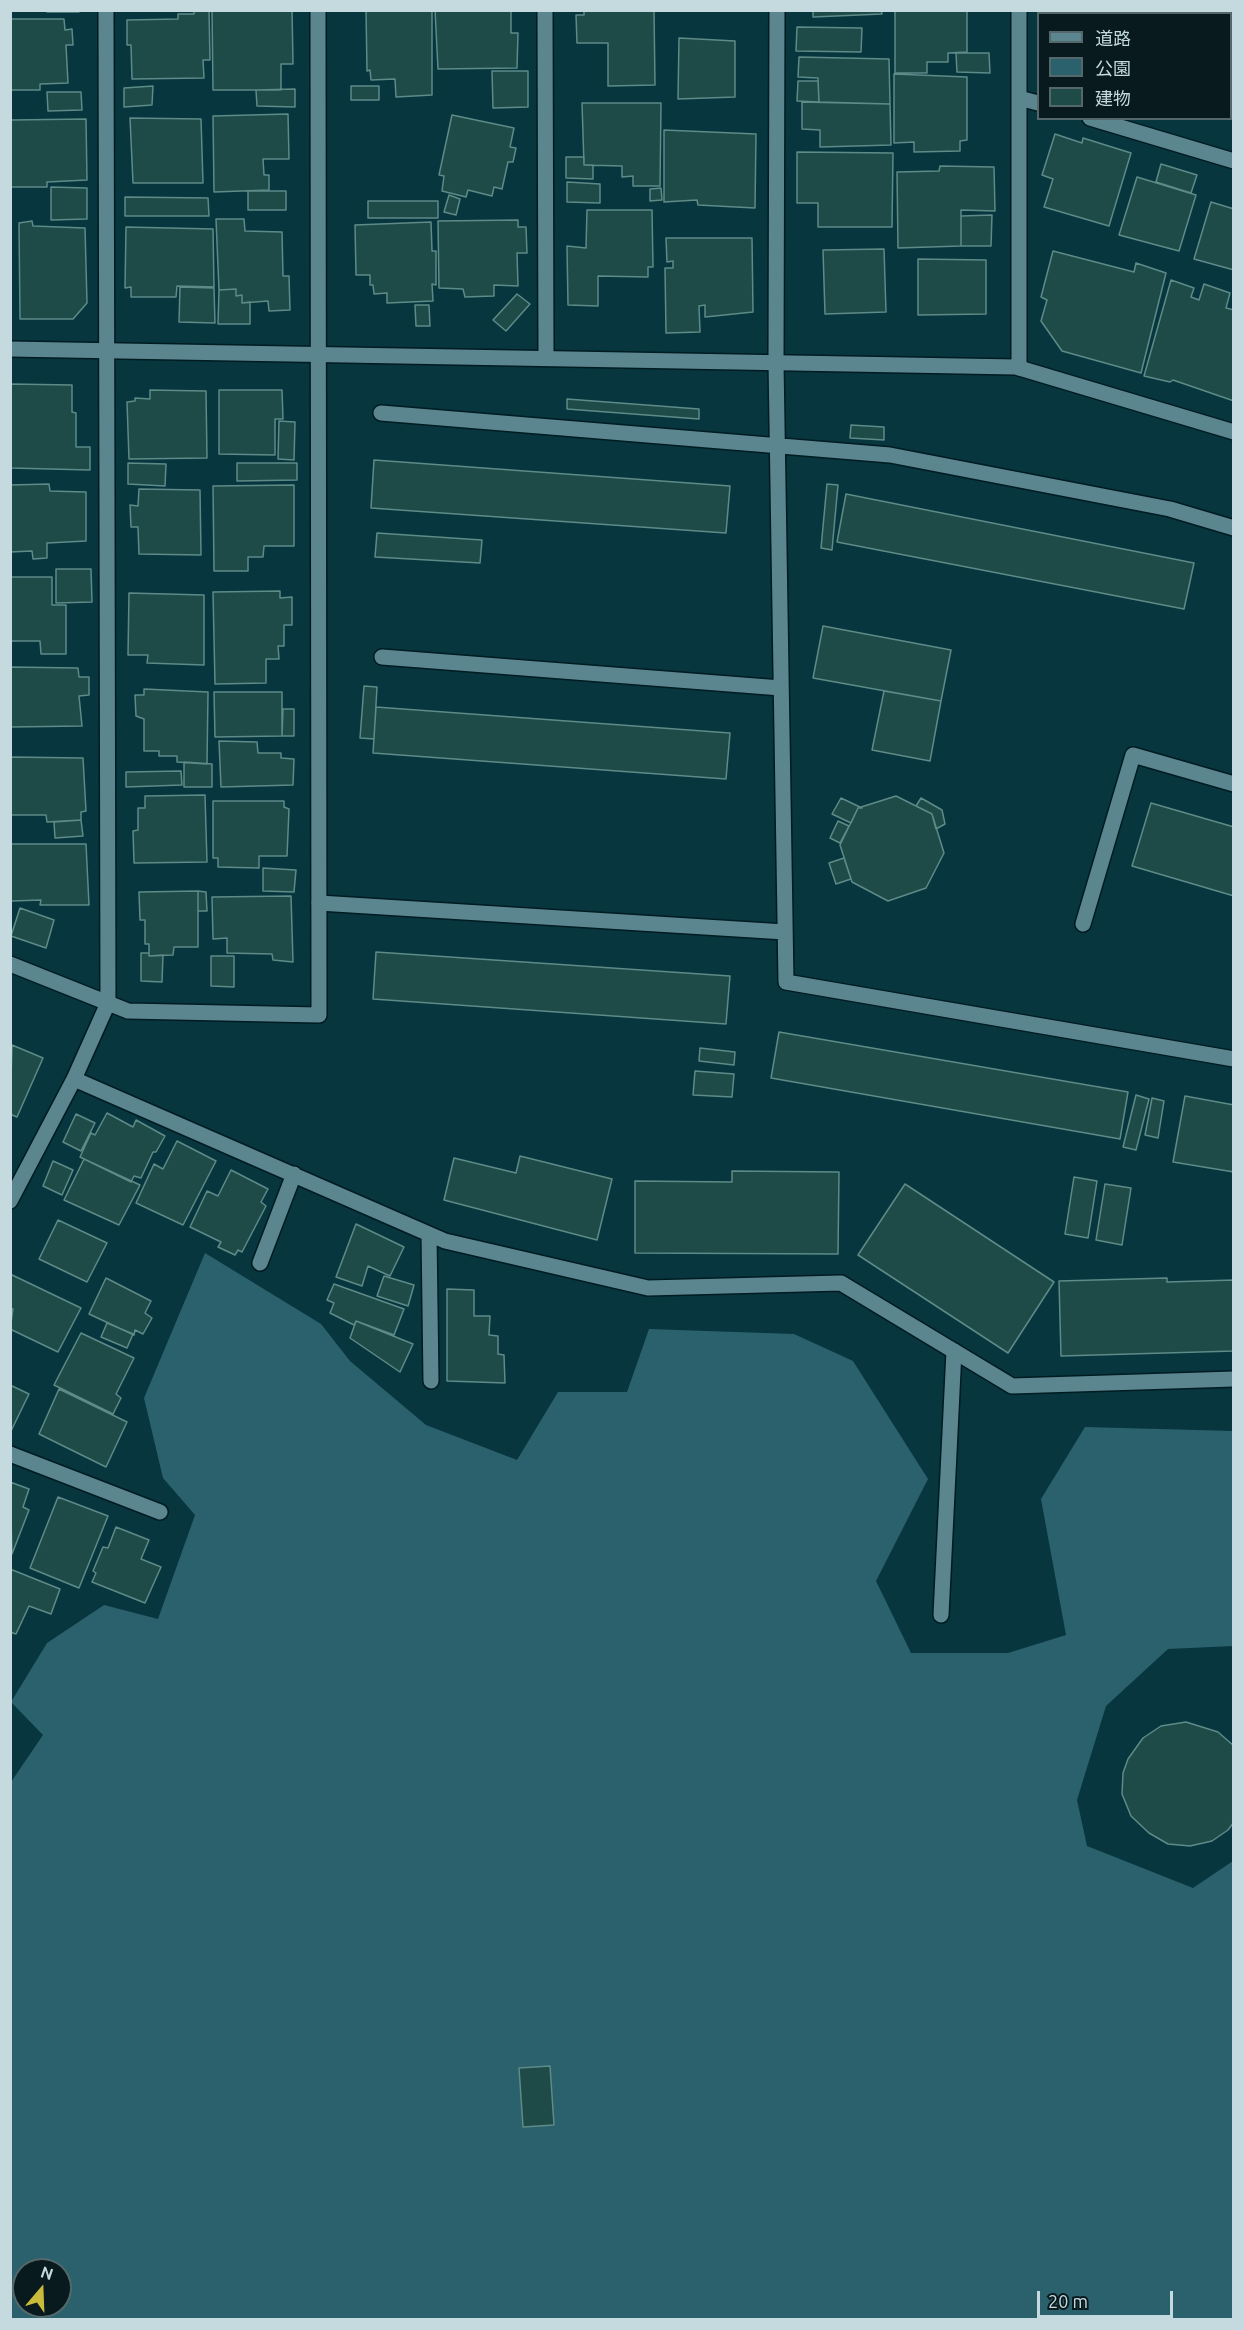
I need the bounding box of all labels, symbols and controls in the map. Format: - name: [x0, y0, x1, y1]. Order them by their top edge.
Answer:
- legend: [1037, 12, 1232, 120]
- text: 道路: [1095, 28, 1131, 48]
- text: 公園: [1095, 58, 1131, 78]
- text: 建物: [1095, 88, 1131, 108]
- north arrow: [12, 2258, 72, 2318]
- text: N: [39, 2262, 56, 2283]
- scale bar: [1040, 2279, 1176, 2317]
- text: 20 m: [1048, 2291, 1088, 2311]

